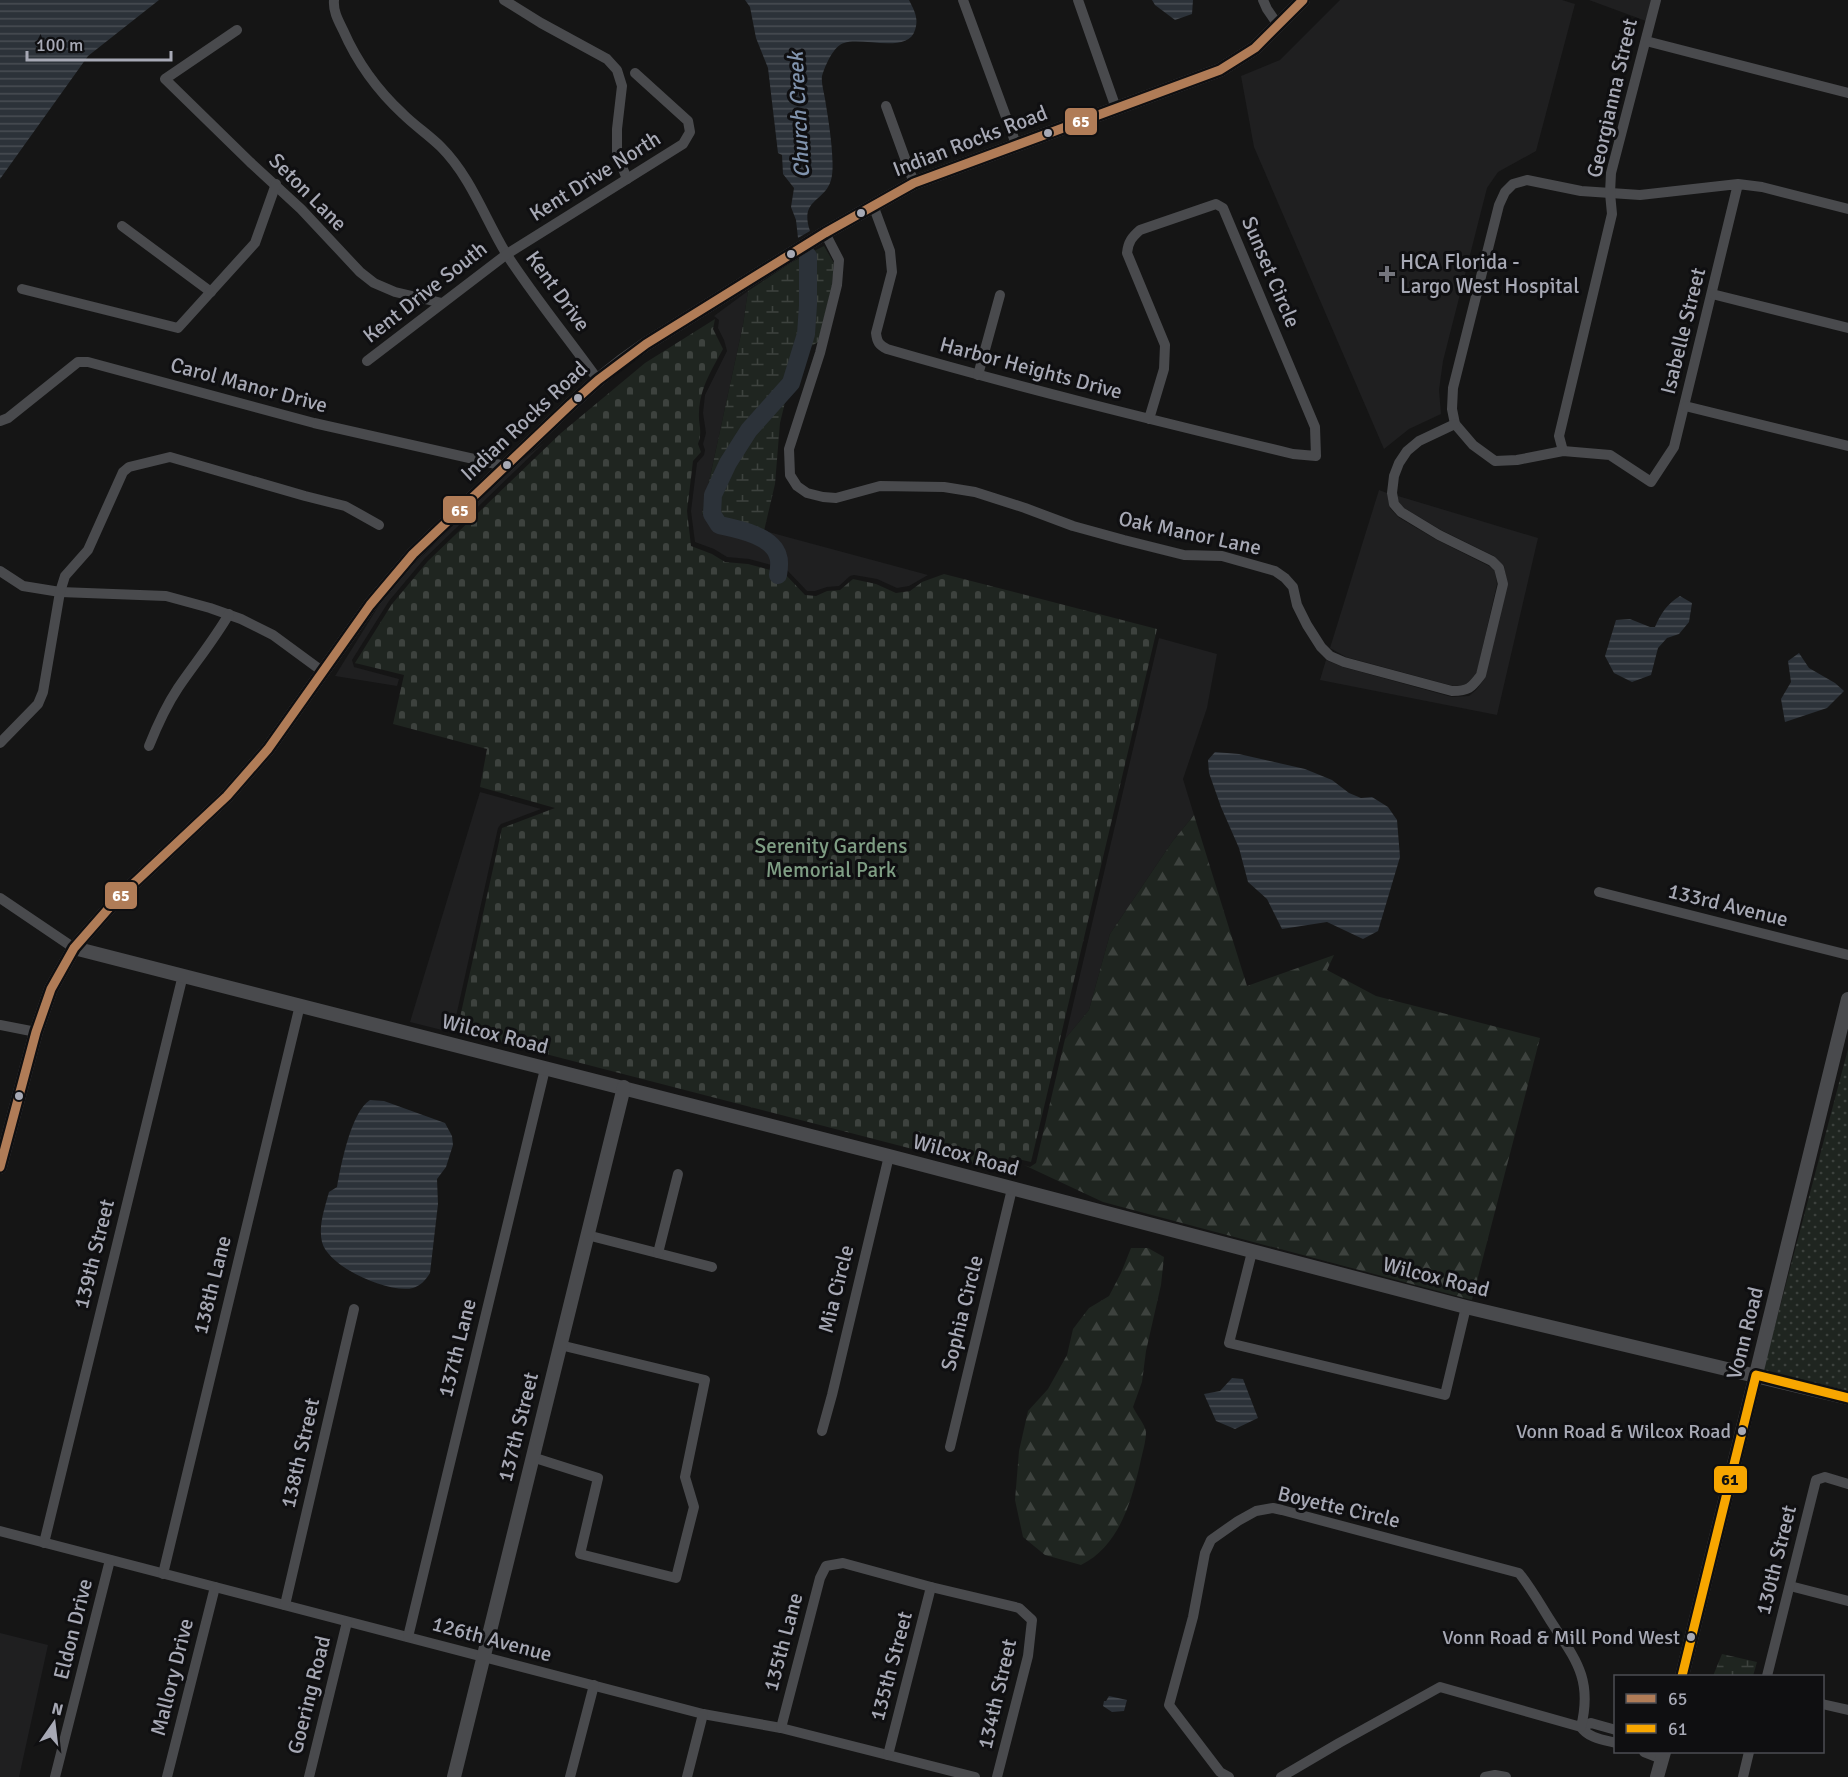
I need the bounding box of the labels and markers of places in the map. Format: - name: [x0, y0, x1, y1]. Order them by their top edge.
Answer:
- unlabelled marker: [1042, 127, 1054, 139]
- unlabelled marker: [855, 207, 867, 219]
- unlabelled marker: [785, 248, 797, 260]
- place label: HCA Florida - Largo West Hospital: [1400, 249, 1579, 299]
- marker: HCA Florida - Largo West Hospital: [1378, 265, 1396, 283]
- unlabelled marker: [572, 392, 584, 404]
- unlabelled marker: [501, 459, 513, 471]
- unlabelled marker: [13, 1090, 25, 1102]
- place label: Vonn Road & Wilcox Road: [1516, 1419, 1731, 1444]
- marker: Vonn Road & Wilcox Road: [1736, 1425, 1748, 1437]
- place label: Vonn Road & Mill Pond West: [1442, 1625, 1680, 1650]
- marker: Vonn Road & Mill Pond West: [1685, 1631, 1697, 1643]

